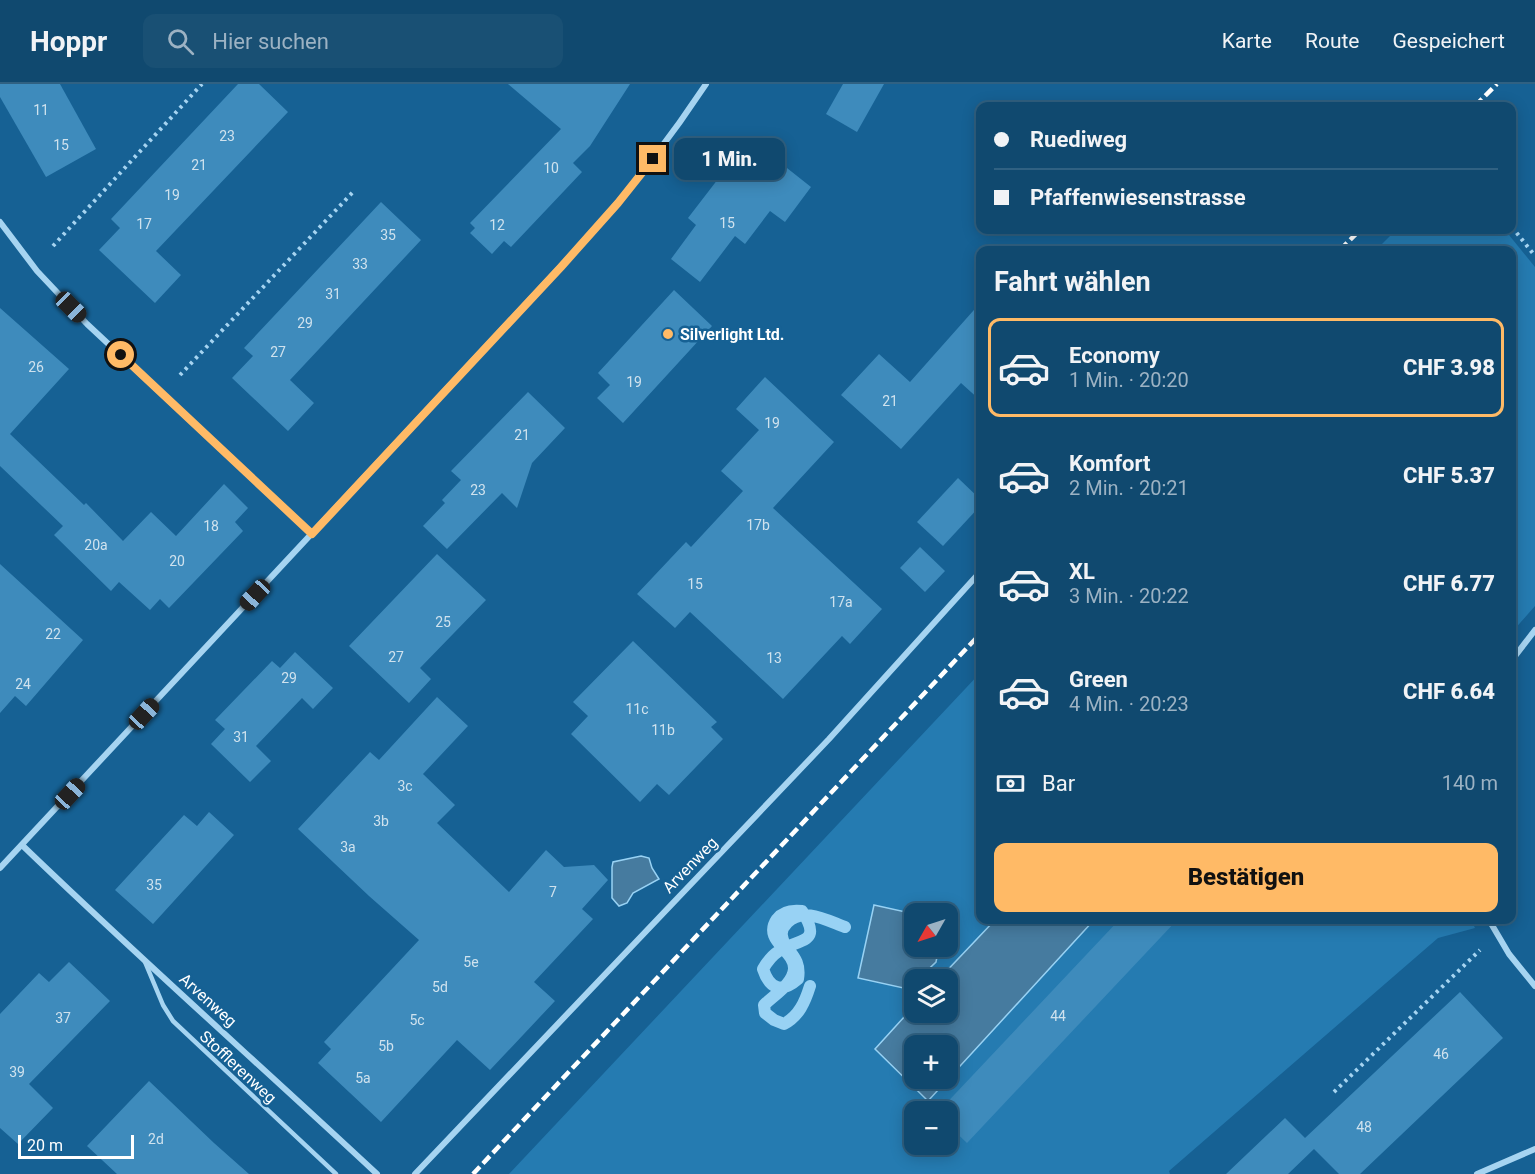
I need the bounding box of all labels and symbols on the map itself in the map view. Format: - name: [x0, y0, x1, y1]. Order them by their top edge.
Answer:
- house number: 11: [33, 102, 49, 118]
- house number: 23: [219, 128, 235, 144]
- house number: 15: [53, 137, 69, 153]
- callout: 1 Min.: [674, 138, 785, 180]
- route end: [639, 145, 666, 172]
- house number: 21: [191, 157, 207, 173]
- house number: 10: [543, 160, 559, 176]
- house number: 19: [164, 187, 180, 203]
- house number: 15: [719, 215, 735, 231]
- house number: 17: [136, 216, 152, 232]
- house number: 12: [489, 217, 505, 233]
- house number: 35: [380, 227, 396, 243]
- house number: 33: [352, 256, 368, 272]
- house number: 31: [325, 286, 341, 302]
- car: [52, 288, 90, 326]
- house number: 29: [297, 315, 313, 331]
- place label: Silverlight Ltd.: [680, 325, 785, 344]
- marker: Silverlight Ltd.: [661, 327, 675, 341]
- route start: [107, 341, 134, 368]
- house number: 27: [270, 344, 286, 360]
- house number: 26: [28, 359, 44, 375]
- house number: 19: [626, 374, 642, 390]
- house number: 21: [882, 393, 898, 409]
- house number: 19: [764, 415, 780, 431]
- house number: 21: [514, 427, 530, 443]
- house number: 23: [470, 482, 486, 498]
- house number: 17b: [746, 517, 770, 533]
- house number: 18: [203, 518, 219, 534]
- house number: 20a: [84, 537, 108, 553]
- house number: 20: [169, 553, 185, 569]
- car: [236, 576, 274, 614]
- house number: 15: [687, 576, 703, 592]
- house number: 17a: [829, 594, 853, 610]
- house number: 25: [435, 614, 451, 630]
- house number: 22: [45, 626, 61, 642]
- house number: 27: [388, 649, 404, 665]
- house number: 13: [766, 650, 782, 666]
- house number: 29: [281, 670, 297, 686]
- house number: 24: [15, 676, 31, 692]
- car: [125, 695, 163, 733]
- house number: 11c: [625, 701, 649, 717]
- house number: 11b: [651, 722, 675, 738]
- house number: 31: [233, 729, 249, 745]
- car: [51, 775, 89, 813]
- house number: 3c: [397, 778, 413, 794]
- house number: 3b: [373, 813, 389, 829]
- street label: Arvenweg: [659, 833, 721, 897]
- house number: 3a: [340, 839, 356, 855]
- house number: 35: [146, 877, 162, 893]
- house number: 7: [549, 884, 557, 900]
- north arrow: [904, 903, 958, 957]
- house number: 5e: [463, 954, 479, 970]
- street label: Arvenweg: [175, 969, 241, 1031]
- house number: 5d: [432, 979, 448, 995]
- house number: 44: [1050, 1008, 1066, 1024]
- house number: 37: [55, 1010, 71, 1026]
- house number: 5c: [409, 1012, 425, 1028]
- street label: Stofflerenweg: [196, 1027, 280, 1107]
- house number: 5b: [378, 1038, 394, 1054]
- house number: 46: [1433, 1046, 1449, 1062]
- house number: 39: [9, 1064, 25, 1080]
- house number: 5a: [355, 1070, 371, 1086]
- house number: 48: [1356, 1119, 1372, 1135]
- house number: 2d: [148, 1131, 164, 1147]
- scale bar: [18, 1132, 134, 1160]

